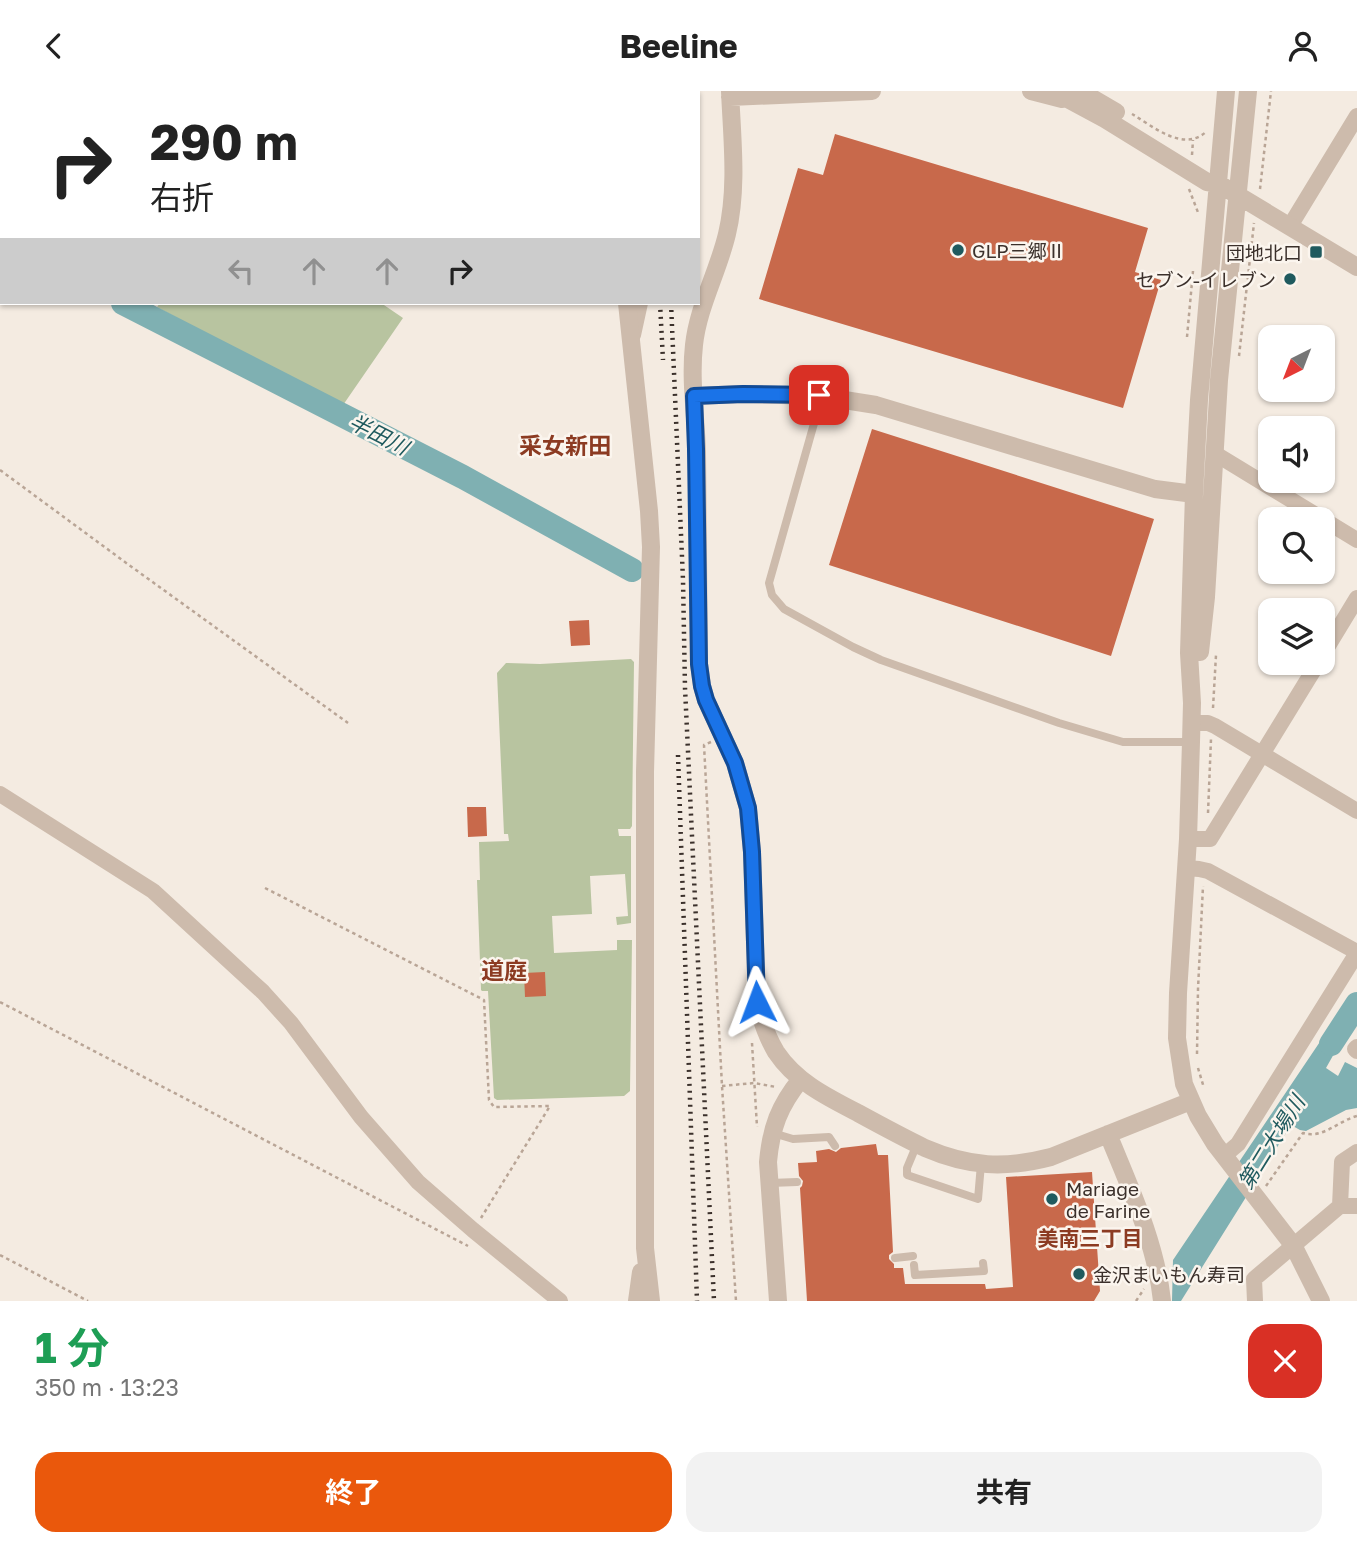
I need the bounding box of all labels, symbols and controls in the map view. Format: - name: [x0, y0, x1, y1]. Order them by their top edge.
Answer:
- icon: back: [35, 27, 73, 65]
- text: Beeline: [619, 27, 738, 65]
- icon: person: [1284, 27, 1322, 65]
- text: 290 m: [150, 112, 298, 171]
- icon: right: [35, 119, 126, 210]
- text: 右折: [150, 178, 214, 216]
- place label: GLP三郷Ⅱ: [972, 239, 1066, 262]
- place label: 団地北口: [1226, 241, 1302, 264]
- marker: GLP三郷Ⅱ: [950, 242, 966, 258]
- marker: 団地北口: [1308, 244, 1324, 260]
- icon: left: [222, 252, 260, 290]
- icon: ahead: [295, 252, 333, 290]
- icon: ahead: [368, 252, 406, 290]
- icon: right: [441, 252, 479, 290]
- place label: セブン-イレブン: [1136, 268, 1276, 291]
- marker: セブン-イレブン: [1282, 271, 1298, 287]
- north arrow: [1258, 325, 1335, 403]
- map controls: [1258, 325, 1335, 675]
- pin: [789, 365, 849, 425]
- icon: arrive: [800, 376, 838, 414]
- water label: 半田川: [345, 408, 415, 461]
- button: sound: [1258, 416, 1335, 493]
- district label: 采女新田: [519, 431, 611, 459]
- button: search: [1258, 507, 1335, 584]
- button: layers: [1258, 598, 1335, 675]
- district label: 道庭: [481, 956, 527, 984]
- position arrow: [720, 965, 794, 1039]
- water label: 第二大場川: [1232, 1089, 1311, 1193]
- place label: Mariage de Farine: [1066, 1177, 1150, 1222]
- marker: Mariage de Farine: [1044, 1191, 1060, 1207]
- district label: 美南三丁目: [1038, 1225, 1143, 1251]
- place label: 金沢まいもん寿司: [1093, 1263, 1245, 1286]
- marker: 金沢まいもん寿司: [1071, 1266, 1087, 1282]
- text: 1 分: [35, 1322, 109, 1372]
- button: close: [1248, 1324, 1322, 1398]
- text: 350 m · 13:23: [35, 1373, 179, 1401]
- button: 終了: [35, 1452, 672, 1532]
- button: 共有: [686, 1452, 1322, 1532]

